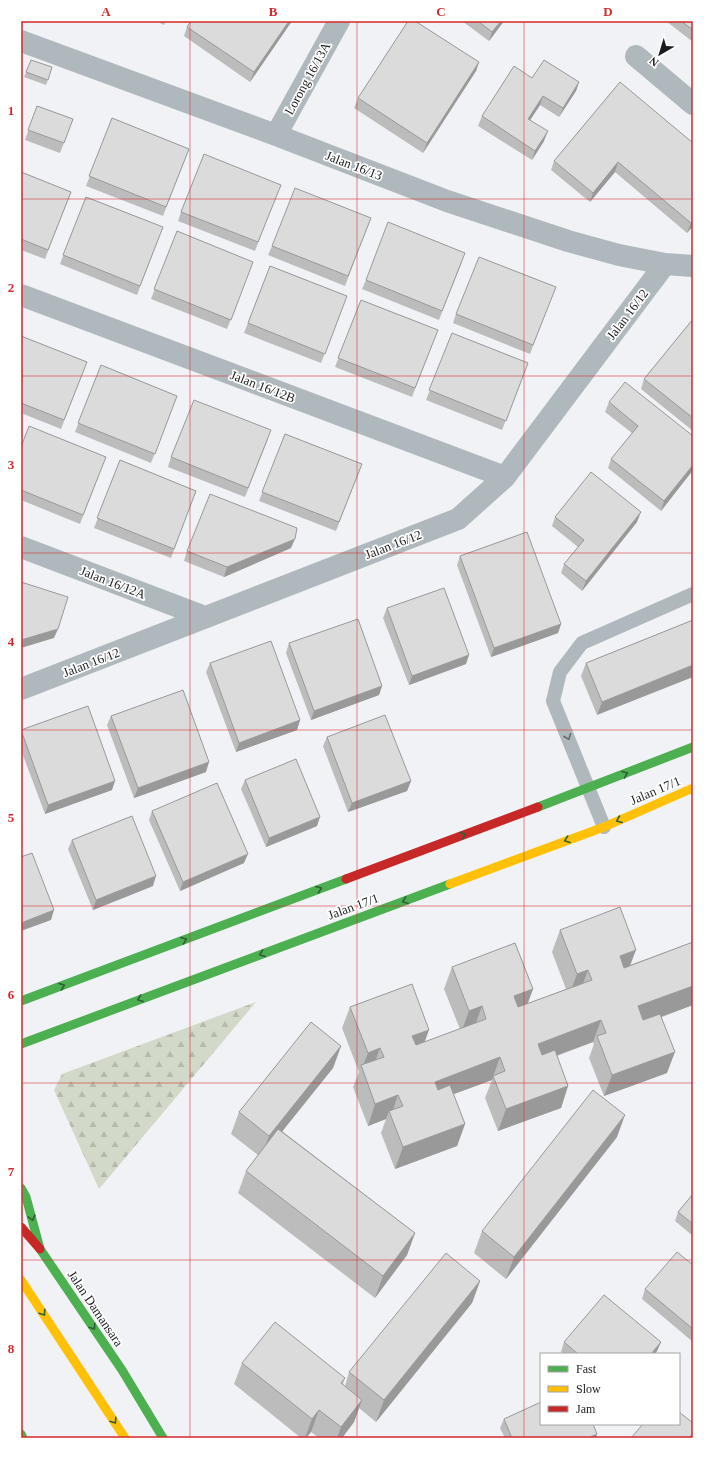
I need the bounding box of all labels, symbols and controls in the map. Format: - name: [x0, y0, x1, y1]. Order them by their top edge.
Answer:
- text: A: [101, 4, 111, 19]
- text: B: [269, 4, 278, 19]
- text: C: [436, 4, 446, 19]
- text: D: [603, 4, 613, 19]
- north arrow: [640, 34, 680, 74]
- street label: Lorong 16/13A: [281, 39, 334, 117]
- text: N: [647, 55, 661, 69]
- text: 1: [8, 103, 14, 118]
- street label: Jalan 16/13: [323, 148, 384, 183]
- text: 2: [8, 280, 14, 295]
- street label: Jalan 16/12: [603, 286, 651, 343]
- street label: Jalan 16/12B: [228, 367, 298, 406]
- text: 3: [8, 457, 15, 472]
- street label: Jalan 16/12: [363, 527, 424, 562]
- street label: Jalan 16/12A: [78, 563, 148, 602]
- text: 4: [8, 634, 15, 649]
- street label: Jalan 16/12: [61, 645, 122, 680]
- one-way arrow: [563, 733, 571, 740]
- one-way arrow: [621, 770, 628, 778]
- street label: Jalan 17/1: [628, 773, 683, 808]
- text: 5: [8, 810, 15, 825]
- one-way arrow: [615, 815, 623, 823]
- one-way arrow: [459, 832, 466, 840]
- one-way arrow: [564, 836, 571, 844]
- one-way arrow: [316, 886, 323, 894]
- street label: Jalan 17/1: [326, 890, 381, 923]
- one-way arrow: [401, 896, 408, 904]
- one-way arrow: [180, 937, 187, 945]
- one-way arrow: [259, 949, 266, 958]
- one-way arrow: [59, 982, 66, 990]
- text: 6: [8, 987, 15, 1002]
- one-way arrow: [137, 995, 144, 1003]
- text: 7: [8, 1164, 15, 1179]
- one-way arrow: [27, 1214, 36, 1221]
- street label: Jalan Damansara: [65, 1267, 127, 1349]
- one-way arrow: [38, 1309, 45, 1316]
- one-way arrow: [89, 1323, 96, 1330]
- text: 8: [8, 1341, 15, 1356]
- legend: [540, 1353, 680, 1425]
- text: Fast: [576, 1362, 597, 1376]
- text: Slow: [576, 1382, 601, 1396]
- text: Jam: [576, 1402, 596, 1416]
- one-way arrow: [109, 1417, 117, 1424]

